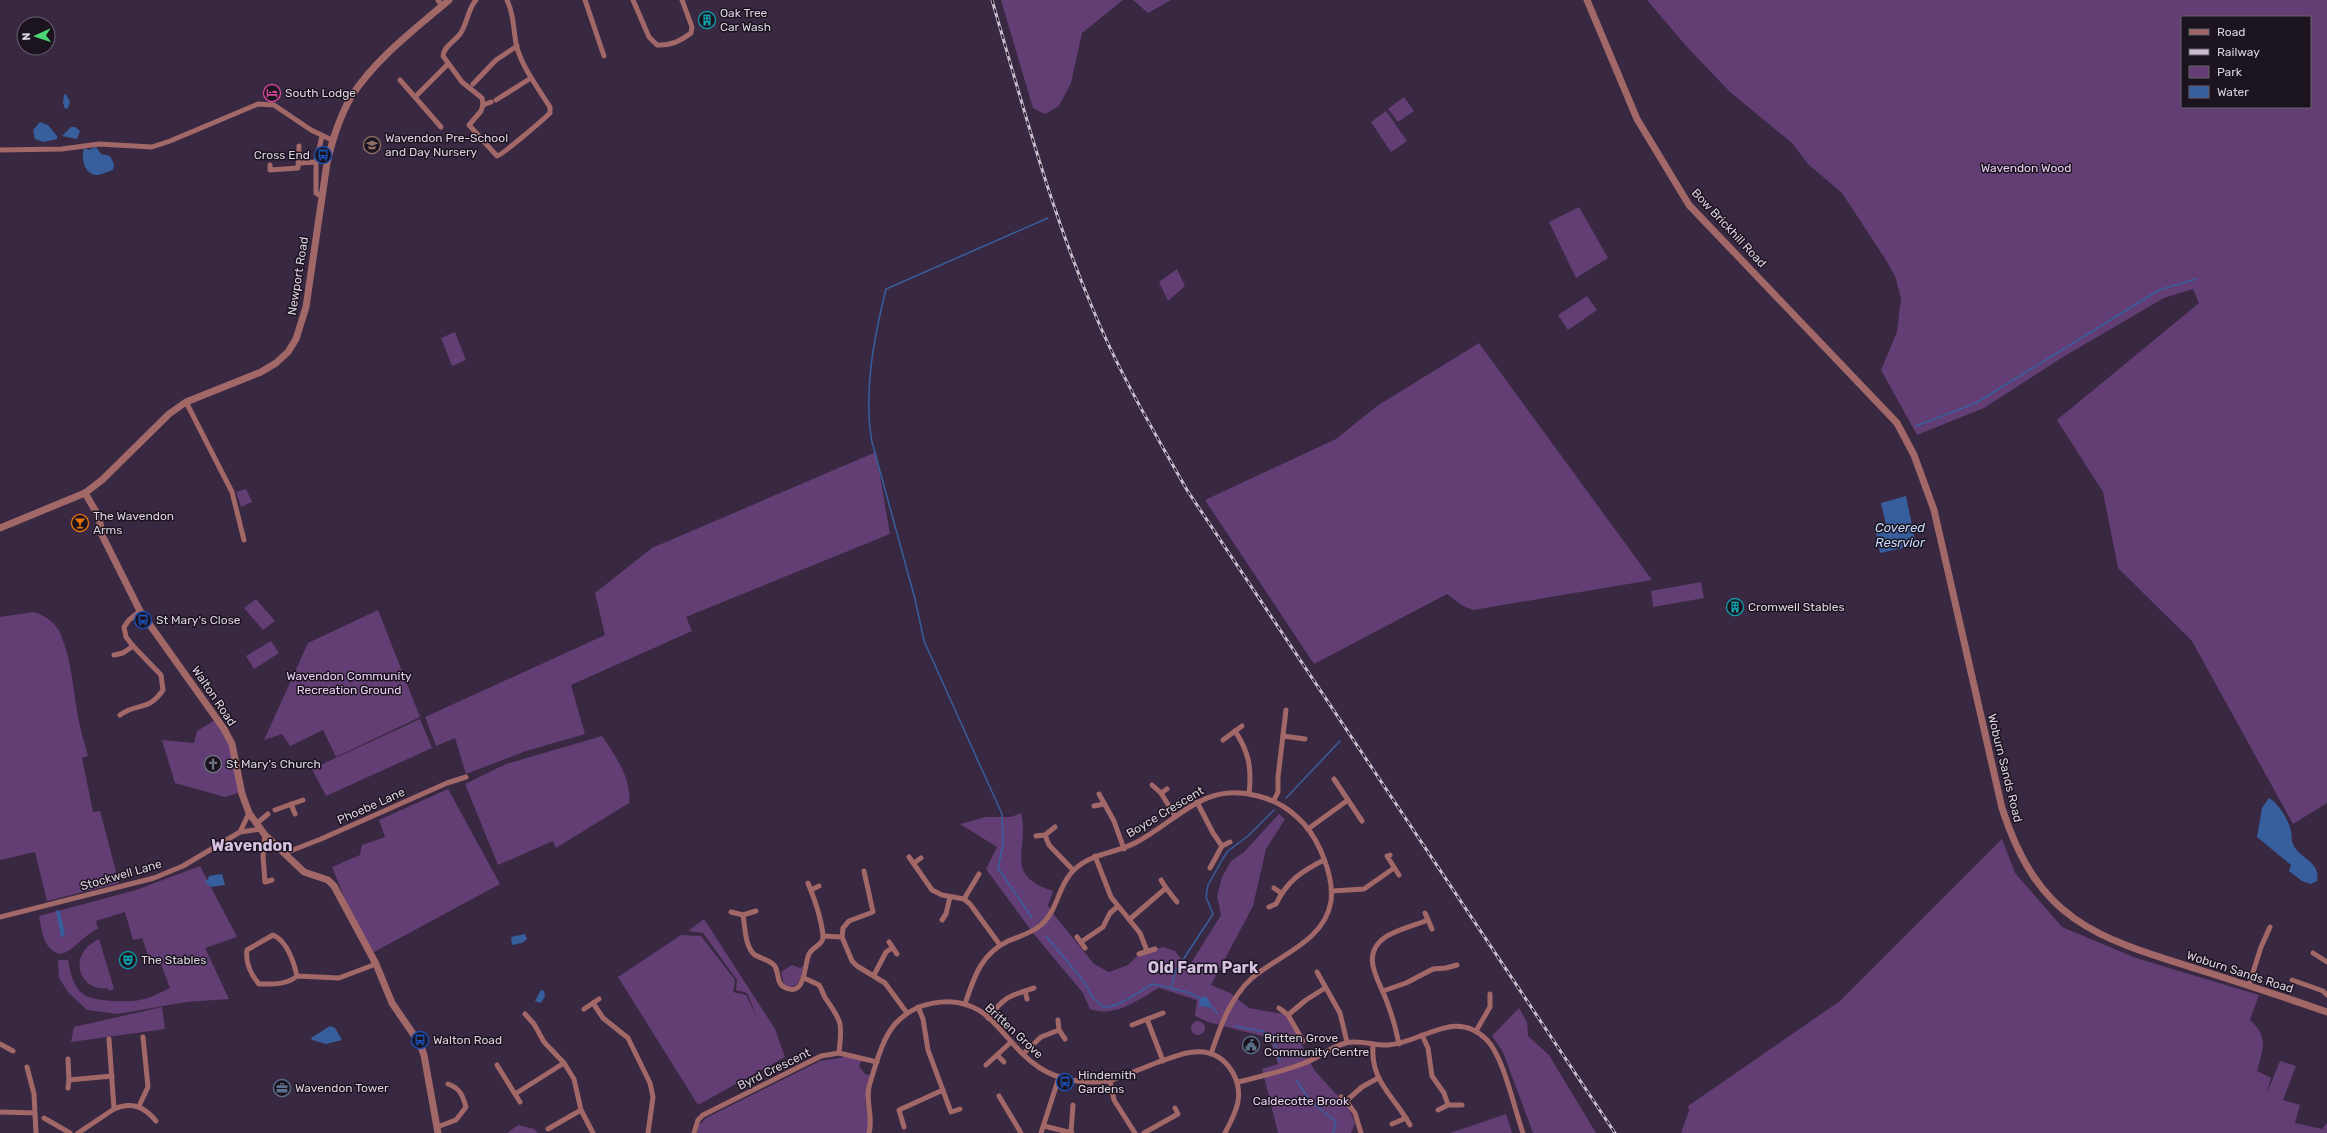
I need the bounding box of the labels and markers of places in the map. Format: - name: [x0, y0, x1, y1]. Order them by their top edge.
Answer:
- place label: Oak Tree Car Wash: [720, 6, 771, 34]
- building icon: Oak Tree Car Wash: [697, 10, 717, 30]
- hotel icon: South Lodge: [262, 83, 282, 103]
- place label: South Lodge: [285, 86, 356, 100]
- place label: Wavendon Pre-School and Day Nursery: [385, 131, 508, 159]
- school or university icon: Wavendon Pre-School and Day Nursery: [362, 135, 382, 155]
- bus stop icon: Cross End: [313, 145, 333, 165]
- place label: Cross End: [254, 148, 310, 162]
- place label: The Wavendon Arms: [93, 509, 174, 537]
- bar icon: The Wavendon Arms: [70, 513, 90, 533]
- building icon: Cromwell Stables: [1725, 597, 1745, 617]
- place label: Cromwell Stables: [1748, 600, 1845, 614]
- bus stop icon: St Mary's Close: [133, 610, 153, 630]
- place label: St Mary's Close: [156, 613, 241, 627]
- church icon: St Mary's Church: [203, 754, 223, 774]
- place label: St Mary's Church: [226, 757, 321, 771]
- theatre icon: The Stables: [118, 950, 138, 970]
- place label: The Stables: [141, 953, 206, 967]
- bus stop icon: Walton Road: [410, 1030, 430, 1050]
- place label: Britten Grove Community Centre: [1264, 1031, 1370, 1059]
- place label: Walton Road: [433, 1033, 502, 1047]
- public building icon: Britten Grove Community Centre: [1241, 1035, 1261, 1055]
- place label: Hindemith Gardens: [1078, 1068, 1136, 1096]
- bus stop icon: Hindemith Gardens: [1055, 1072, 1075, 1092]
- office icon: Wavendon Tower: [272, 1078, 292, 1098]
- place label: Wavendon Tower: [295, 1081, 389, 1095]

